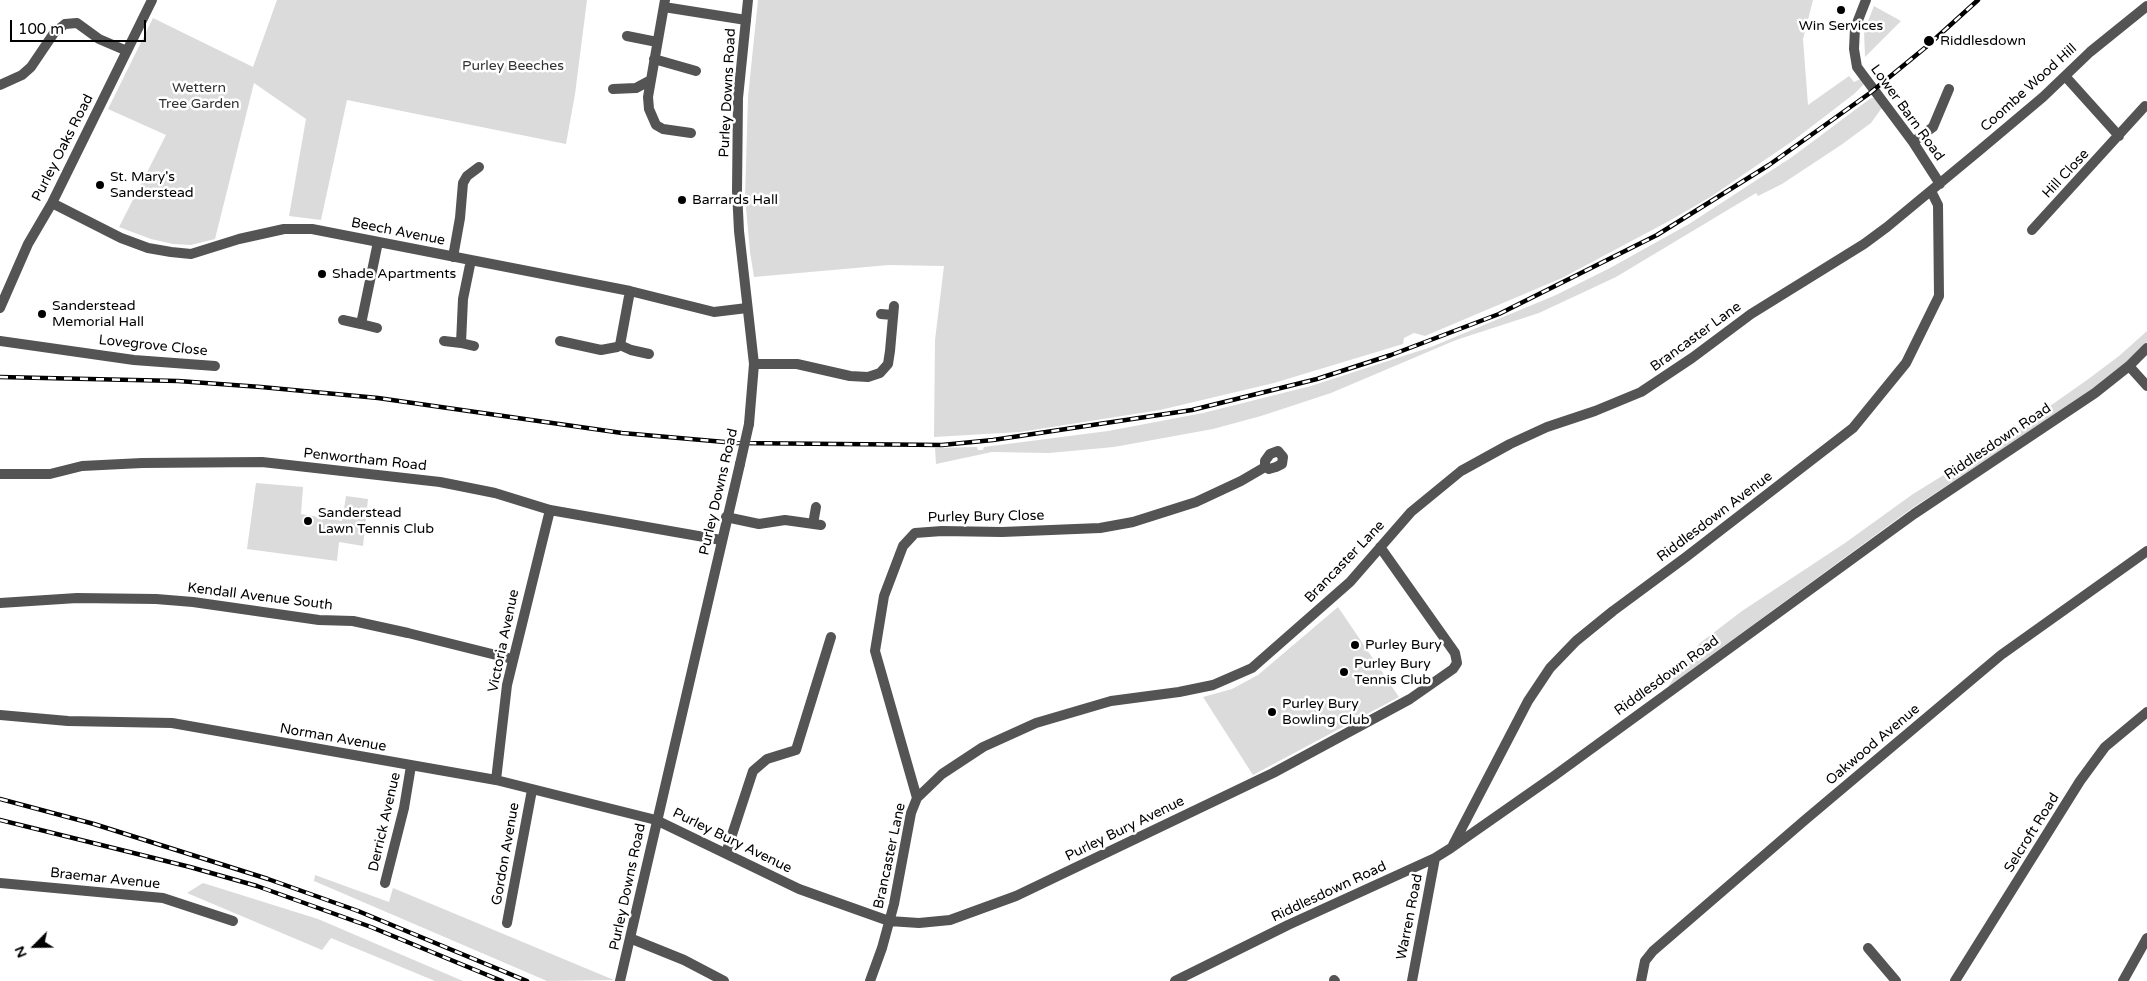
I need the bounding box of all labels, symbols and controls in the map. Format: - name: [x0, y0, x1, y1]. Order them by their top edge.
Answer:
- marker: Win Services: [1835, 4, 1847, 16]
- scale bar: [12, 10, 149, 42]
- place label: Win Services: [1799, 18, 1883, 34]
- text: 100 m: [18, 20, 64, 38]
- street label: Purley Downs Road: [716, 28, 740, 158]
- place label: Riddlesdown: [1940, 33, 2026, 49]
- marker: Riddlesdown: [1922, 34, 1936, 48]
- street label: Coombe Wood Hill: [1977, 40, 2081, 136]
- park label: Purley Beeches: [462, 58, 564, 74]
- street label: Lower Barn Road: [1867, 62, 1947, 164]
- park label: Wettern Tree Garden: [158, 80, 240, 112]
- street label: Purley Oaks Road: [29, 92, 97, 204]
- street label: Hill Close: [2039, 146, 2093, 202]
- place label: St. Mary's Sanderstead: [110, 169, 194, 202]
- marker: St. Mary's Sanderstead: [94, 179, 106, 191]
- place label: Barrards Hall: [692, 192, 778, 208]
- marker: Barrards Hall: [676, 194, 688, 206]
- street label: Beech Avenue: [350, 215, 446, 249]
- place label: Shade Apartments: [332, 266, 456, 282]
- marker: Shade Apartments: [316, 268, 328, 280]
- place label: Sanderstead Memorial Hall: [52, 298, 144, 331]
- street label: Brancaster Lane: [1647, 298, 1745, 376]
- marker: Sanderstead Memorial Hall: [36, 308, 48, 320]
- street label: Lovegrove Close: [98, 332, 208, 360]
- street label: Riddlesdown Road: [1942, 400, 2054, 484]
- street label: Purley Downs Road: [696, 427, 742, 557]
- street label: Penwortham Road: [303, 445, 427, 475]
- street label: Riddlesdown Avenue: [1654, 468, 1776, 566]
- place label: Sanderstead Lawn Tennis Club: [318, 505, 434, 538]
- street label: Purley Bury Close: [928, 508, 1044, 526]
- marker: Sanderstead Lawn Tennis Club: [302, 515, 314, 527]
- street label: Brancaster Lane: [1301, 517, 1389, 607]
- street label: Kendall Avenue South: [186, 580, 334, 614]
- street label: Victoria Avenue: [485, 588, 523, 694]
- street label: Riddlesdown Road: [1612, 632, 1722, 720]
- place label: Purley Bury: [1365, 637, 1442, 653]
- marker: Purley Bury: [1349, 639, 1361, 651]
- place label: Purley Bury Tennis Club: [1354, 656, 1431, 689]
- marker: Purley Bury Tennis Club: [1338, 666, 1350, 678]
- place label: Purley Bury Bowling Club: [1282, 696, 1370, 729]
- street label: Oakwood Avenue: [1823, 701, 1923, 789]
- marker: Purley Bury Bowling Club: [1266, 706, 1278, 718]
- street label: Norman Avenue: [278, 720, 388, 756]
- street label: Derrick Avenue: [365, 771, 405, 873]
- street label: Selcroft Road: [2001, 790, 2063, 876]
- street label: Purley Bury Avenue: [1063, 793, 1187, 865]
- street label: Gordon Avenue: [489, 801, 523, 907]
- street label: Brancaster Lane: [871, 801, 909, 911]
- street label: Purley Bury Avenue: [670, 805, 794, 877]
- street label: Purley Downs Road: [606, 822, 650, 952]
- street label: Riddlesdown Road: [1269, 858, 1389, 926]
- street label: Braemar Avenue: [49, 865, 161, 893]
- street label: Warren Road: [1393, 873, 1427, 961]
- north arrow: [10, 921, 60, 971]
- text: N: [11, 944, 31, 961]

